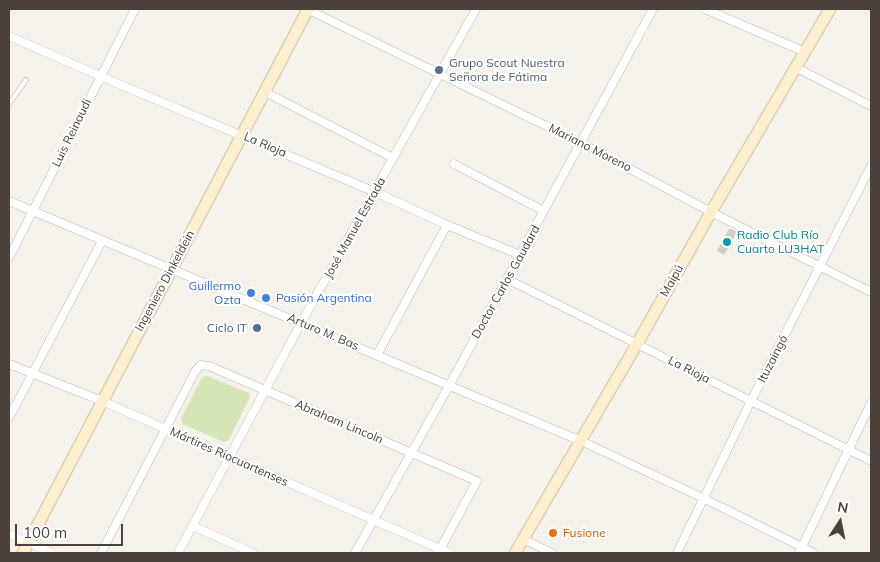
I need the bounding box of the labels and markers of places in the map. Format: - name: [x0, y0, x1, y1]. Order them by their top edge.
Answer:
- place label: Grupo Scout Nuestra Señora de Fátima: [449, 56, 565, 84]
- marker: Grupo Scout Nuestra Señora de Fátima: [433, 64, 445, 76]
- place label: Radio Club Río Cuarto LU3HAT: [737, 228, 825, 256]
- marker: Radio Club Río Cuarto LU3HAT: [721, 236, 733, 248]
- place label: Guillermo Ozta: [188, 279, 241, 307]
- marker: Guillermo Ozta: [245, 287, 257, 299]
- place label: Pasión Argentina: [276, 291, 372, 305]
- marker: Pasión Argentina: [260, 292, 272, 304]
- place label: Ciclo IT: [207, 321, 247, 335]
- marker: Ciclo IT: [251, 322, 263, 334]
- place label: Fusione: [563, 526, 606, 540]
- marker: Fusione: [547, 527, 559, 539]

